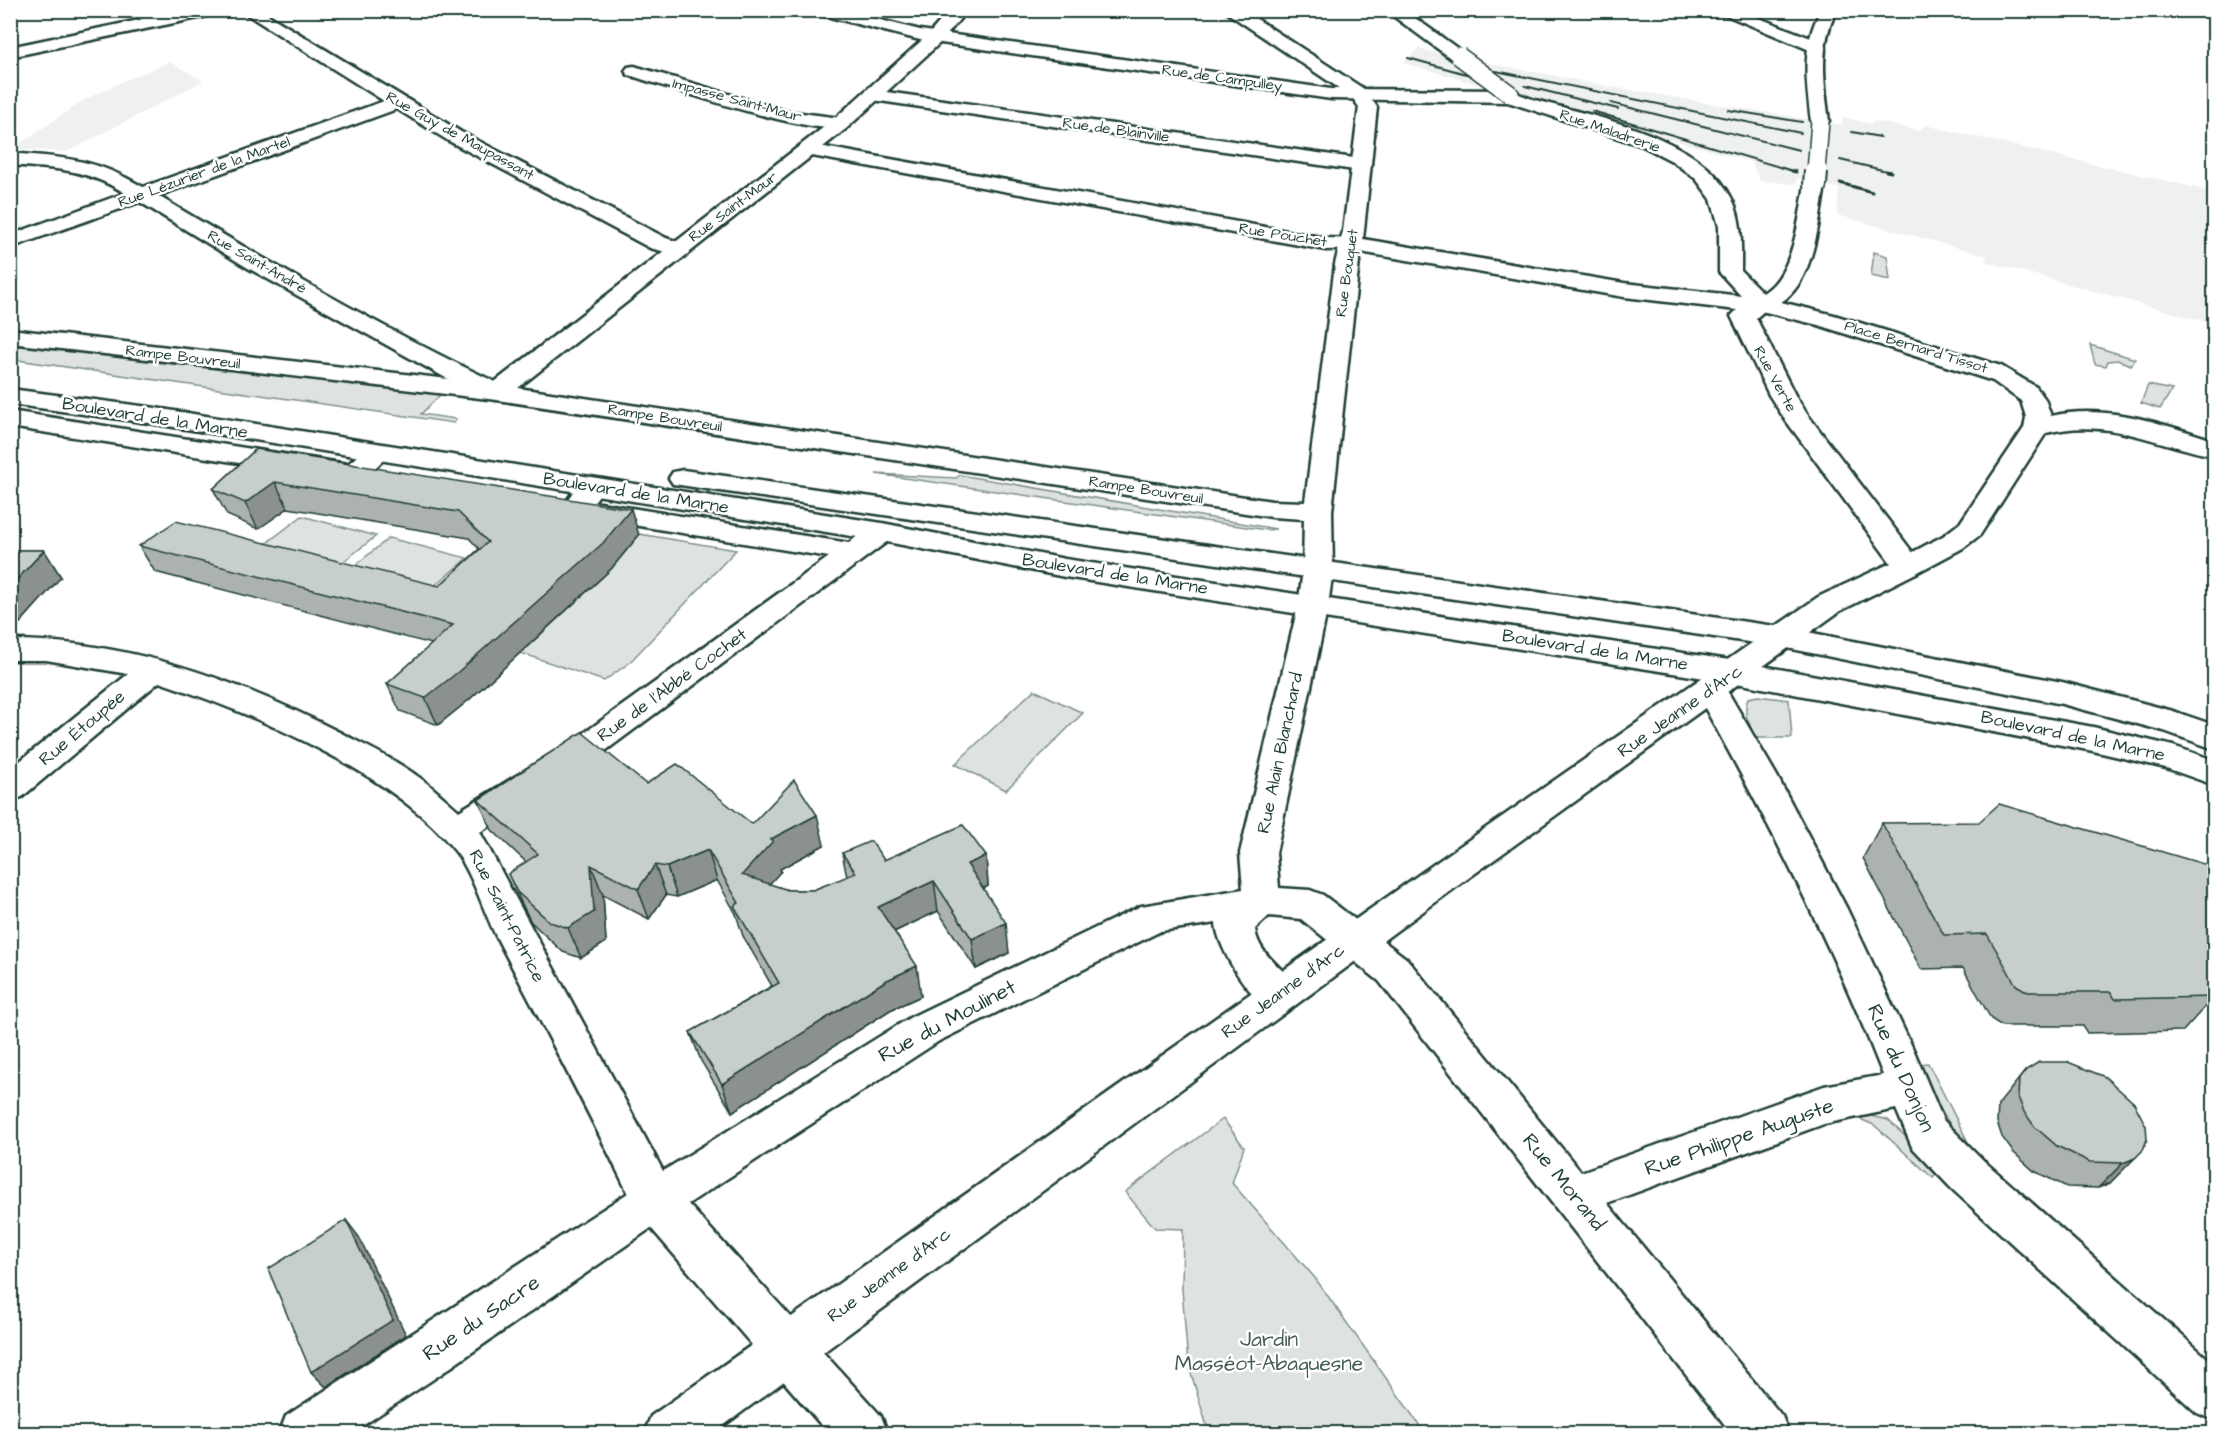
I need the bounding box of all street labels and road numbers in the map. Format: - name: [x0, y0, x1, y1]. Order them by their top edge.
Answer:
- street label: Rue de Campulley: [1160, 59, 1283, 98]
- street label: Impasse Saint-Maur: [670, 73, 804, 127]
- street label: Rue Guy de Maupassant: [382, 86, 538, 186]
- street label: Rue Maladrerie: [1557, 104, 1663, 158]
- street label: Rue de Blainville: [1061, 112, 1171, 148]
- street label: Rue Lézurier de la Martel: [115, 131, 293, 213]
- street label: Rue Saint-Maur: [684, 167, 782, 247]
- street label: Rue Pouchet: [1237, 218, 1329, 252]
- street label: Rue Saint-André: [204, 225, 310, 299]
- street label: Rue Bouquet: [1330, 228, 1364, 318]
- street label: Place Bernard Tissot: [1842, 315, 1990, 379]
- street label: Rampe Bouvreuil: [124, 340, 242, 374]
- street label: Rue Verte: [1748, 342, 1802, 416]
- street label: Boulevard de la Marne: [60, 391, 250, 445]
- street label: Rampe Bouvreuil: [606, 399, 724, 437]
- street label: Boulevard de la Marne: [541, 466, 731, 520]
- street label: Rampe Bouvreuil: [1087, 471, 1205, 509]
- street label: Boulevard de la Marne: [1020, 547, 1210, 601]
- street label: Rue de l'Abbé Cochet: [592, 622, 753, 748]
- street label: Boulevard de la Marne: [1500, 623, 1690, 677]
- street label: Rue Jeanne d'Arc: [1613, 659, 1747, 763]
- street label: Rue Alain Blanchard: [1251, 670, 1309, 836]
- street label: Rue Étoupée: [34, 684, 131, 772]
- street label: Boulevard de la Marne: [1979, 704, 2168, 768]
- street label: Rue Saint-Patrice: [463, 845, 551, 987]
- street label: Rue Jeanne d'Arc: [1216, 938, 1350, 1044]
- street label: Rue du Moulinet: [873, 972, 1021, 1069]
- street label: Rue du Donjon: [1860, 999, 1942, 1137]
- street label: Rue Philippe Auguste: [1641, 1091, 1838, 1185]
- street label: Rue Morand: [1516, 1127, 1613, 1237]
- street label: Rue Jeanne d'Arc: [822, 1222, 956, 1328]
- street label: Rue du Sacre: [417, 1268, 545, 1368]

